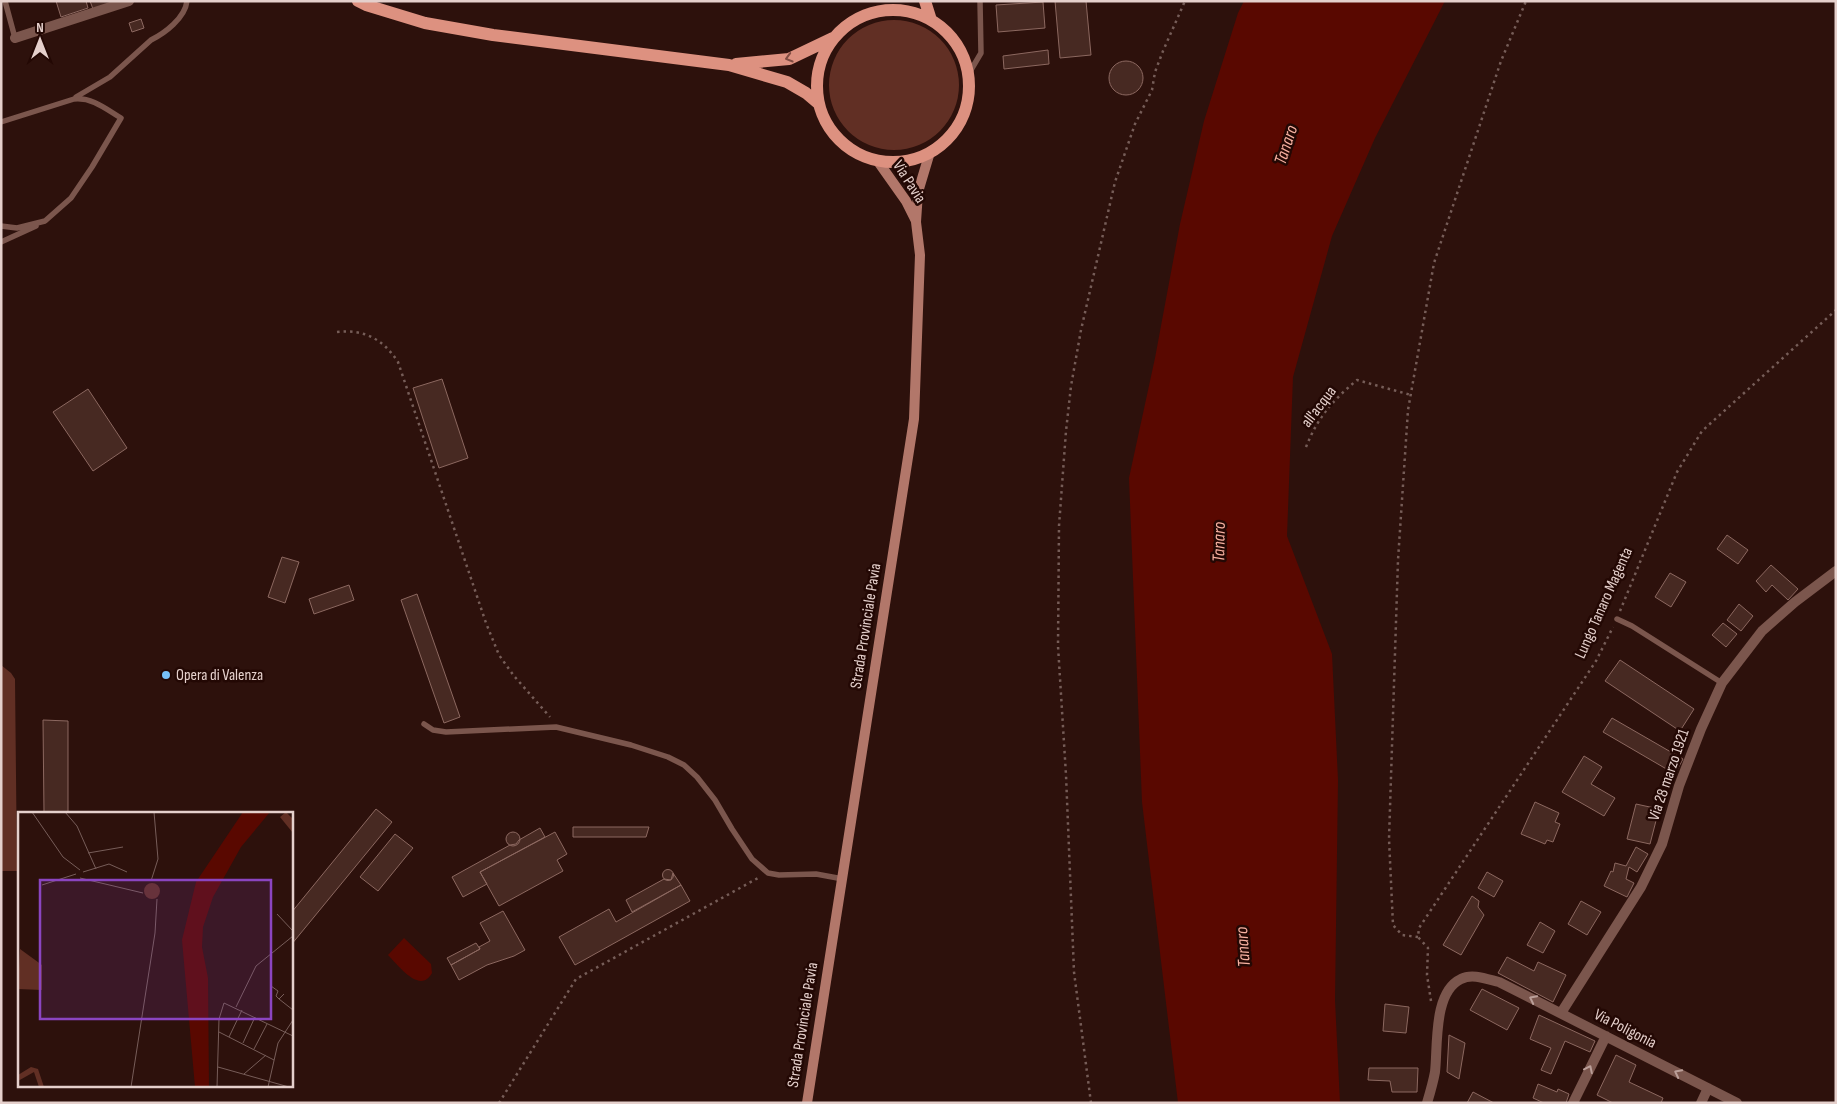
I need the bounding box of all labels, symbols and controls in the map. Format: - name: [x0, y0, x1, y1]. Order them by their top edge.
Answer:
- north arrow: [15, 15, 65, 65]
- text: N: [36, 19, 44, 36]
- one-way arrow: [785, 52, 794, 63]
- water label: Tanaro: [1270, 122, 1302, 167]
- street label: Via Pavia: [888, 157, 930, 207]
- street label: all'acqua: [1297, 383, 1341, 431]
- water label: Tanaro: [1208, 521, 1230, 562]
- street label: Lungo Tanaro Magenta: [1571, 545, 1637, 661]
- street label: Strada Provinciale Pavia: [847, 562, 885, 690]
- place label: Opera di Valenza: [176, 666, 263, 685]
- marker: Opera di Valenza: [160, 669, 172, 681]
- street label: Via 28 marzo 1921: [1644, 726, 1694, 823]
- inset map: [18, 812, 292, 1086]
- water label: Tanaro: [1231, 926, 1255, 968]
- street label: Strada Provinciale Pavia: [784, 961, 822, 1089]
- one-way arrow: [1529, 995, 1538, 1005]
- street label: Via Poligonia: [1591, 1005, 1659, 1053]
- one-way arrow: [1583, 1066, 1593, 1075]
- one-way arrow: [1674, 1069, 1683, 1079]

